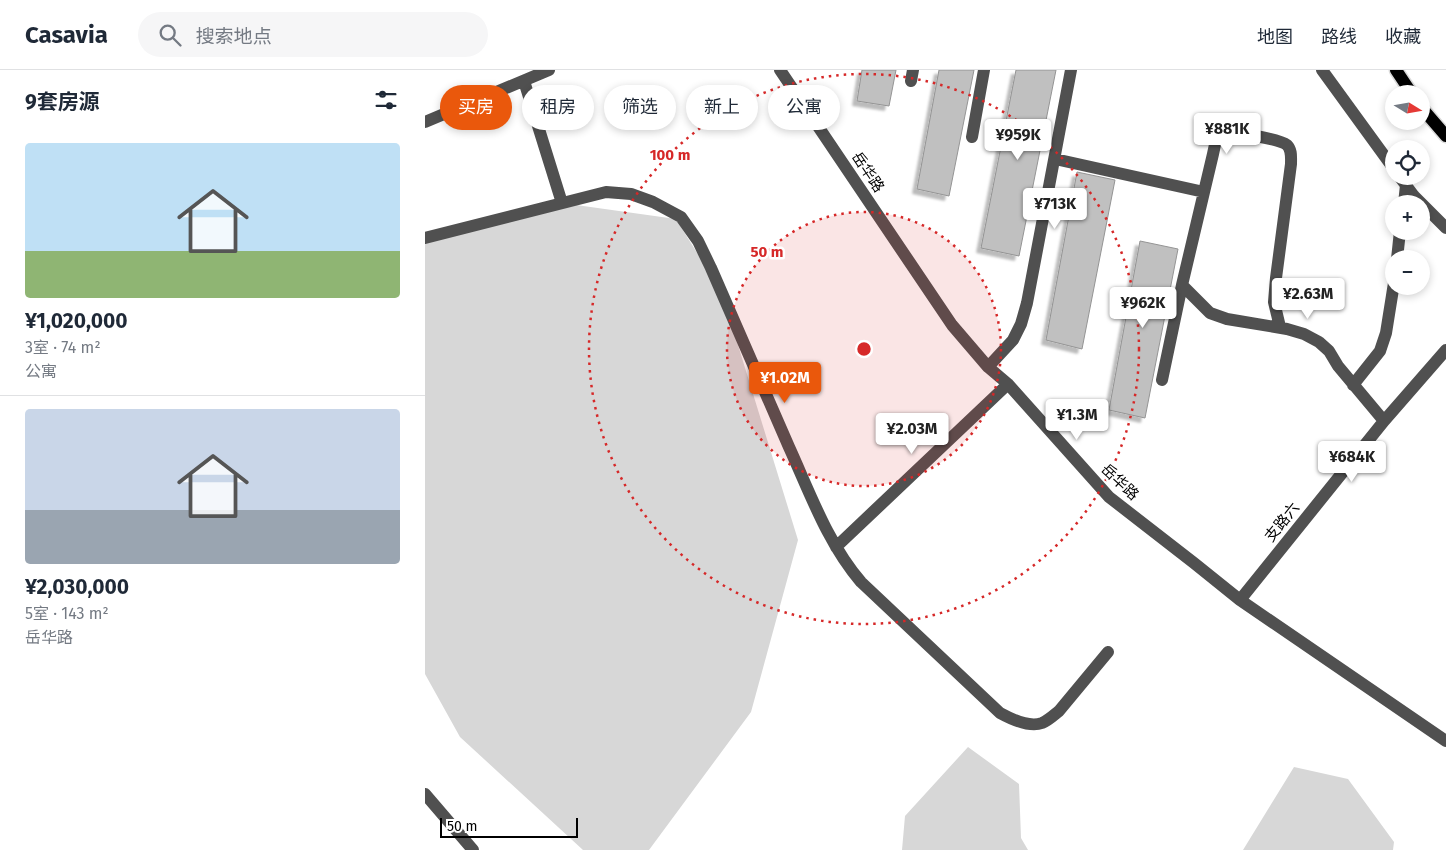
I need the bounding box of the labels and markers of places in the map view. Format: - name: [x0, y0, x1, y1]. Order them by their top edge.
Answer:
- pin: ¥881K: [1192, 112, 1262, 155]
- pin: ¥959K: [983, 118, 1053, 161]
- pin: ¥713K: [1020, 188, 1090, 230]
- pin: ¥2.63M: [1267, 278, 1349, 320]
- pin: ¥962K: [1108, 286, 1178, 329]
- centre of rings: [855, 340, 873, 358]
- pin: ¥1.02M: [744, 362, 826, 404]
- pin: ¥1.3M: [1042, 398, 1112, 441]
- pin: ¥2.03M: [871, 412, 953, 455]
- pin: ¥684K: [1317, 440, 1387, 483]

